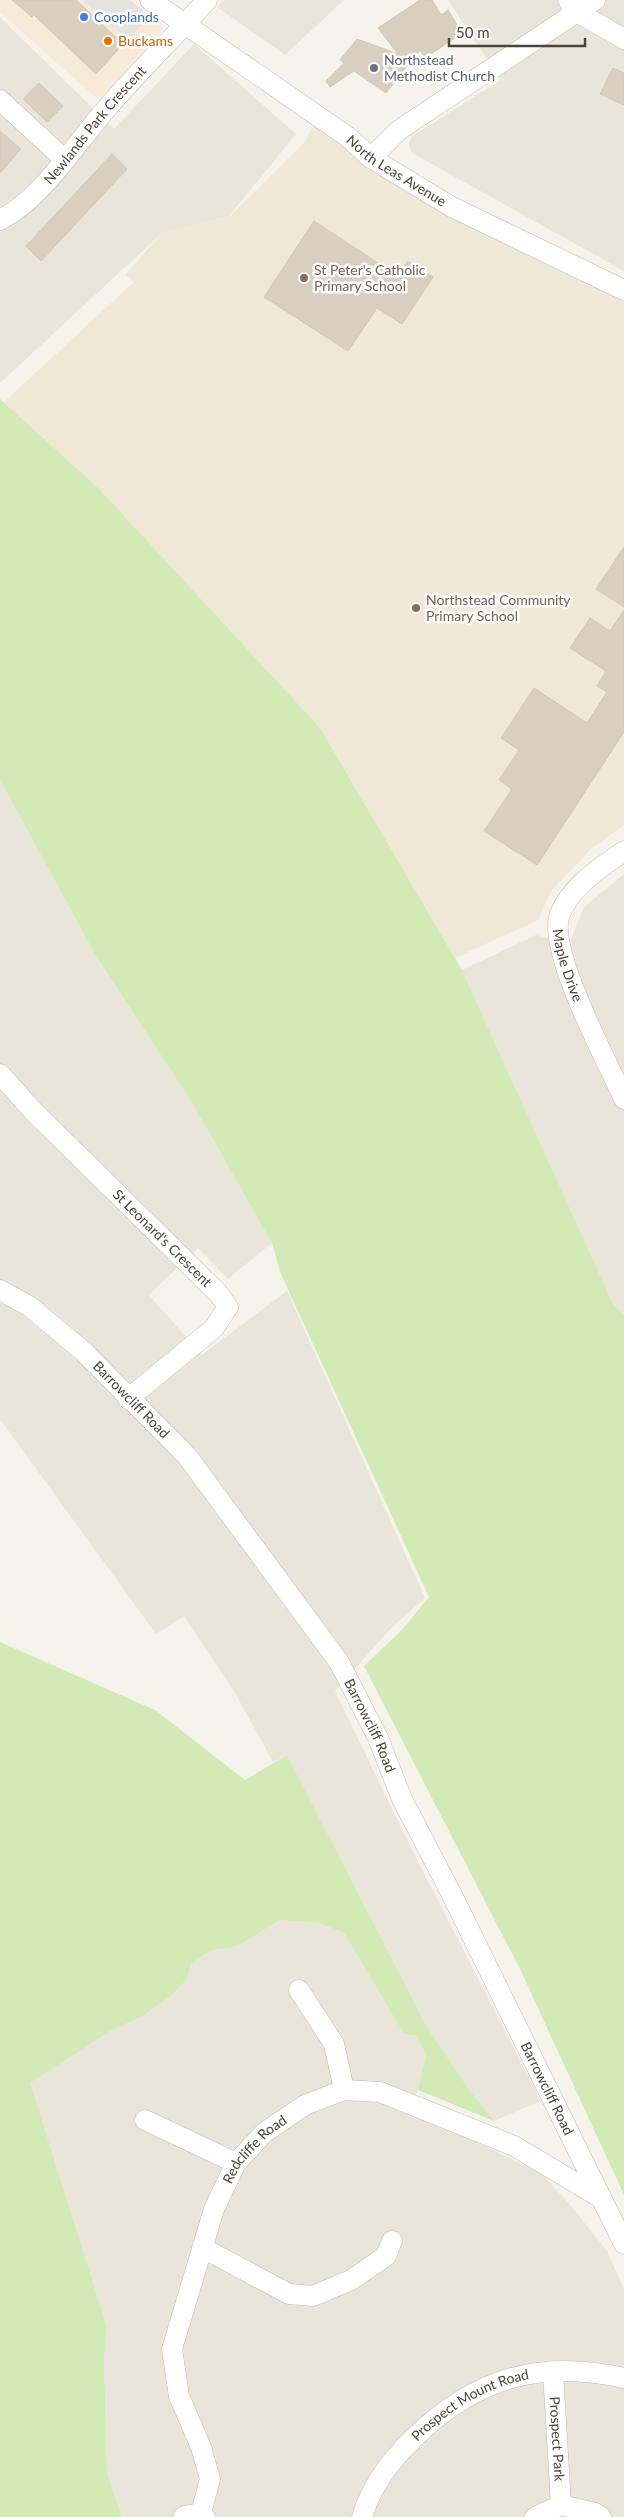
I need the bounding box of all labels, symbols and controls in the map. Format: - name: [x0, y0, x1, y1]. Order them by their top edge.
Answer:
- place label: Cooplands: [94, 8, 159, 25]
- marker: Cooplands: [78, 11, 90, 23]
- scale bar: [449, 15, 585, 47]
- text: 50 m: [456, 23, 490, 41]
- place label: Buckams: [118, 32, 173, 49]
- marker: Buckams: [102, 35, 114, 47]
- place label: Northstead Methodist Church: [384, 51, 495, 84]
- street label: Newlands Park Crescent: [40, 62, 149, 188]
- marker: Northstead Methodist Church: [368, 62, 380, 74]
- street label: North Leas Avenue: [343, 131, 450, 210]
- place label: St Peter's Catholic Primary School: [314, 261, 426, 294]
- marker: St Peter's Catholic Primary School: [298, 272, 310, 284]
- place label: Northstead Community Primary School: [426, 591, 571, 624]
- marker: Northstead Community Primary School: [410, 602, 422, 614]
- street label: Maple Drive: [550, 928, 587, 1004]
- street label: St Leonard's Crescent: [110, 1185, 216, 1290]
- street label: Barrowcliff Road: [90, 1357, 173, 1441]
- street label: Barrowcliff Road: [341, 1676, 400, 1775]
- street label: Barrowcliff Road: [518, 2039, 578, 2138]
- street label: Redcliffe Road: [219, 2111, 289, 2186]
- street label: Prospect Mount Road: [407, 2365, 530, 2444]
- street label: Prospect Park: [547, 2396, 569, 2483]

